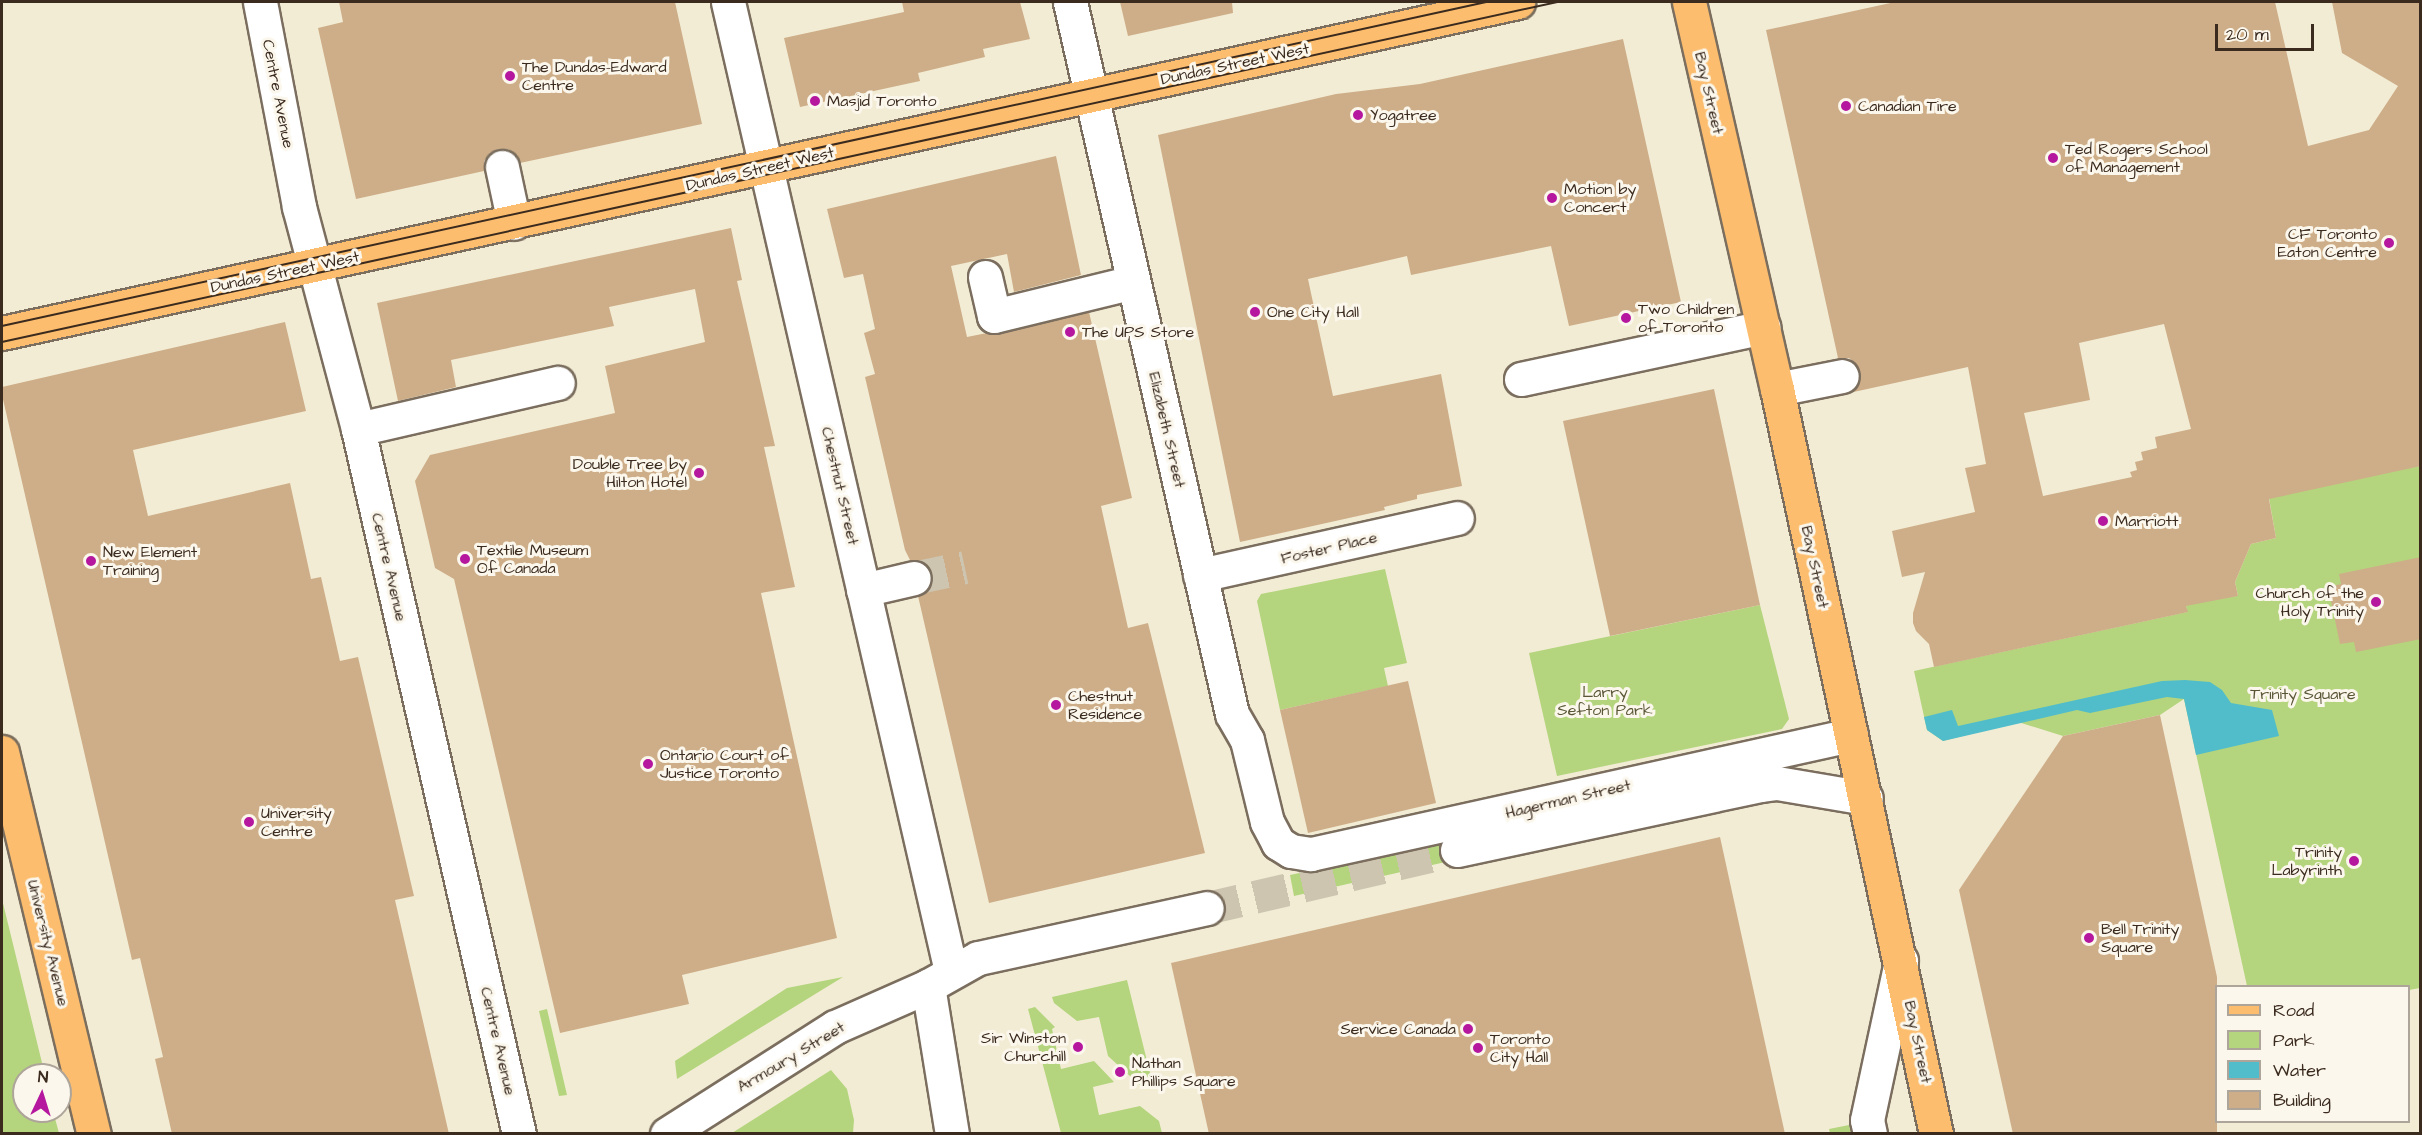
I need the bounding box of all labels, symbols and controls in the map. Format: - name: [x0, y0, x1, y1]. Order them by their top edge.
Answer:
- scale bar: [2218, 12, 2317, 50]
- text: 20 m: [2226, 22, 2269, 47]
- street label: Centre Avenue: [258, 38, 298, 150]
- street label: Dundas Street West: [1159, 39, 1311, 89]
- street label: Bay Street: [1690, 50, 1728, 136]
- place label: The Dundas-Edward Centre: [522, 57, 667, 95]
- marker: The Dundas-Edward Centre: [503, 69, 517, 83]
- place label: Masjid Toronto: [827, 91, 937, 111]
- marker: Masjid Toronto: [808, 94, 822, 108]
- place label: Canadian Tire: [1858, 96, 1957, 116]
- marker: Canadian Tire: [1839, 99, 1853, 113]
- place label: Yogatree: [1370, 105, 1437, 125]
- marker: Yogatree: [1351, 108, 1365, 122]
- place label: Ted Rogers School of Management: [2065, 139, 2208, 177]
- street label: Dundas Street West: [684, 143, 836, 195]
- marker: Ted Rogers School of Management: [2046, 151, 2060, 165]
- place label: Motion by Concert: [1564, 179, 1636, 217]
- marker: Motion by Concert: [1545, 191, 1559, 205]
- place label: CF Toronto Eaton Centre: [2278, 224, 2377, 262]
- marker: CF Toronto Eaton Centre: [2382, 236, 2396, 250]
- street label: Dundas Street West: [209, 247, 361, 297]
- place label: Two Children of Toronto: [1638, 299, 1734, 337]
- place label: One City Hall: [1267, 302, 1359, 322]
- marker: One City Hall: [1248, 305, 1262, 319]
- marker: Two Children of Toronto: [1619, 311, 1633, 325]
- place label: The UPS Store: [1082, 322, 1194, 342]
- marker: The UPS Store: [1063, 325, 1077, 339]
- street label: Elizabeth Street: [1144, 370, 1190, 490]
- street label: Chestnut Street: [817, 425, 863, 547]
- place label: Double Tree by Hilton Hotel: [573, 454, 687, 492]
- marker: Double Tree by Hilton Hotel: [692, 466, 706, 480]
- street label: Centre Avenue: [367, 511, 411, 623]
- place label: Marriott: [2115, 511, 2178, 531]
- marker: Marriott: [2096, 514, 2110, 528]
- street label: Bay Street: [1797, 524, 1833, 610]
- street label: Foster Place: [1279, 528, 1379, 568]
- place label: Textile Museum Of Canada: [477, 540, 588, 578]
- place label: New Element Training: [103, 542, 197, 580]
- marker: Textile Museum Of Canada: [458, 552, 472, 566]
- marker: New Element Training: [84, 554, 98, 568]
- place label: Church of the Holy Trinity: [2255, 583, 2364, 621]
- marker: Church of the Holy Trinity: [2369, 595, 2383, 609]
- park label: Larry Sefton Park: [1557, 682, 1653, 720]
- park label: Trinity Square: [2250, 684, 2356, 704]
- place label: Chestnut Residence: [1068, 686, 1142, 724]
- marker: Chestnut Residence: [1049, 698, 1063, 712]
- place label: Ontario Court of Justice Toronto: [660, 745, 789, 783]
- marker: Ontario Court of Justice Toronto: [641, 757, 655, 771]
- street label: Hagerman Street: [1504, 775, 1632, 823]
- place label: University Centre: [261, 803, 332, 841]
- marker: University Centre: [242, 815, 256, 829]
- place label: Trinity Labyrinth: [2271, 842, 2342, 880]
- marker: Trinity Labyrinth: [2347, 854, 2361, 868]
- street label: University Avenue: [23, 878, 73, 1008]
- place label: Bell Trinity Square: [2101, 919, 2179, 957]
- marker: Bell Trinity Square: [2082, 931, 2096, 945]
- street label: Centre Avenue: [476, 985, 520, 1097]
- legend: [2215, 985, 2410, 1123]
- text: Road: [2273, 998, 2314, 1023]
- street label: Bay Street: [1900, 999, 1936, 1085]
- street label: Armoury Street: [734, 1017, 848, 1097]
- place label: Service Canada: [1340, 1019, 1456, 1039]
- marker: Service Canada: [1461, 1022, 1475, 1036]
- place label: Sir Winston Churchill: [981, 1028, 1066, 1066]
- text: Park: [2273, 1028, 2315, 1053]
- place label: Toronto City Hall: [1490, 1029, 1550, 1067]
- marker: Sir Winston Churchill: [1071, 1040, 1085, 1054]
- marker: Toronto City Hall: [1471, 1041, 1485, 1055]
- place label: Nathan Phillips Square: [1132, 1053, 1236, 1091]
- text: Water: [2273, 1058, 2326, 1083]
- north arrow: [12, 1063, 72, 1123]
- marker: Nathan Phillips Square: [1113, 1065, 1127, 1079]
- text: N: [37, 1066, 49, 1088]
- text: Building: [2273, 1088, 2331, 1113]

